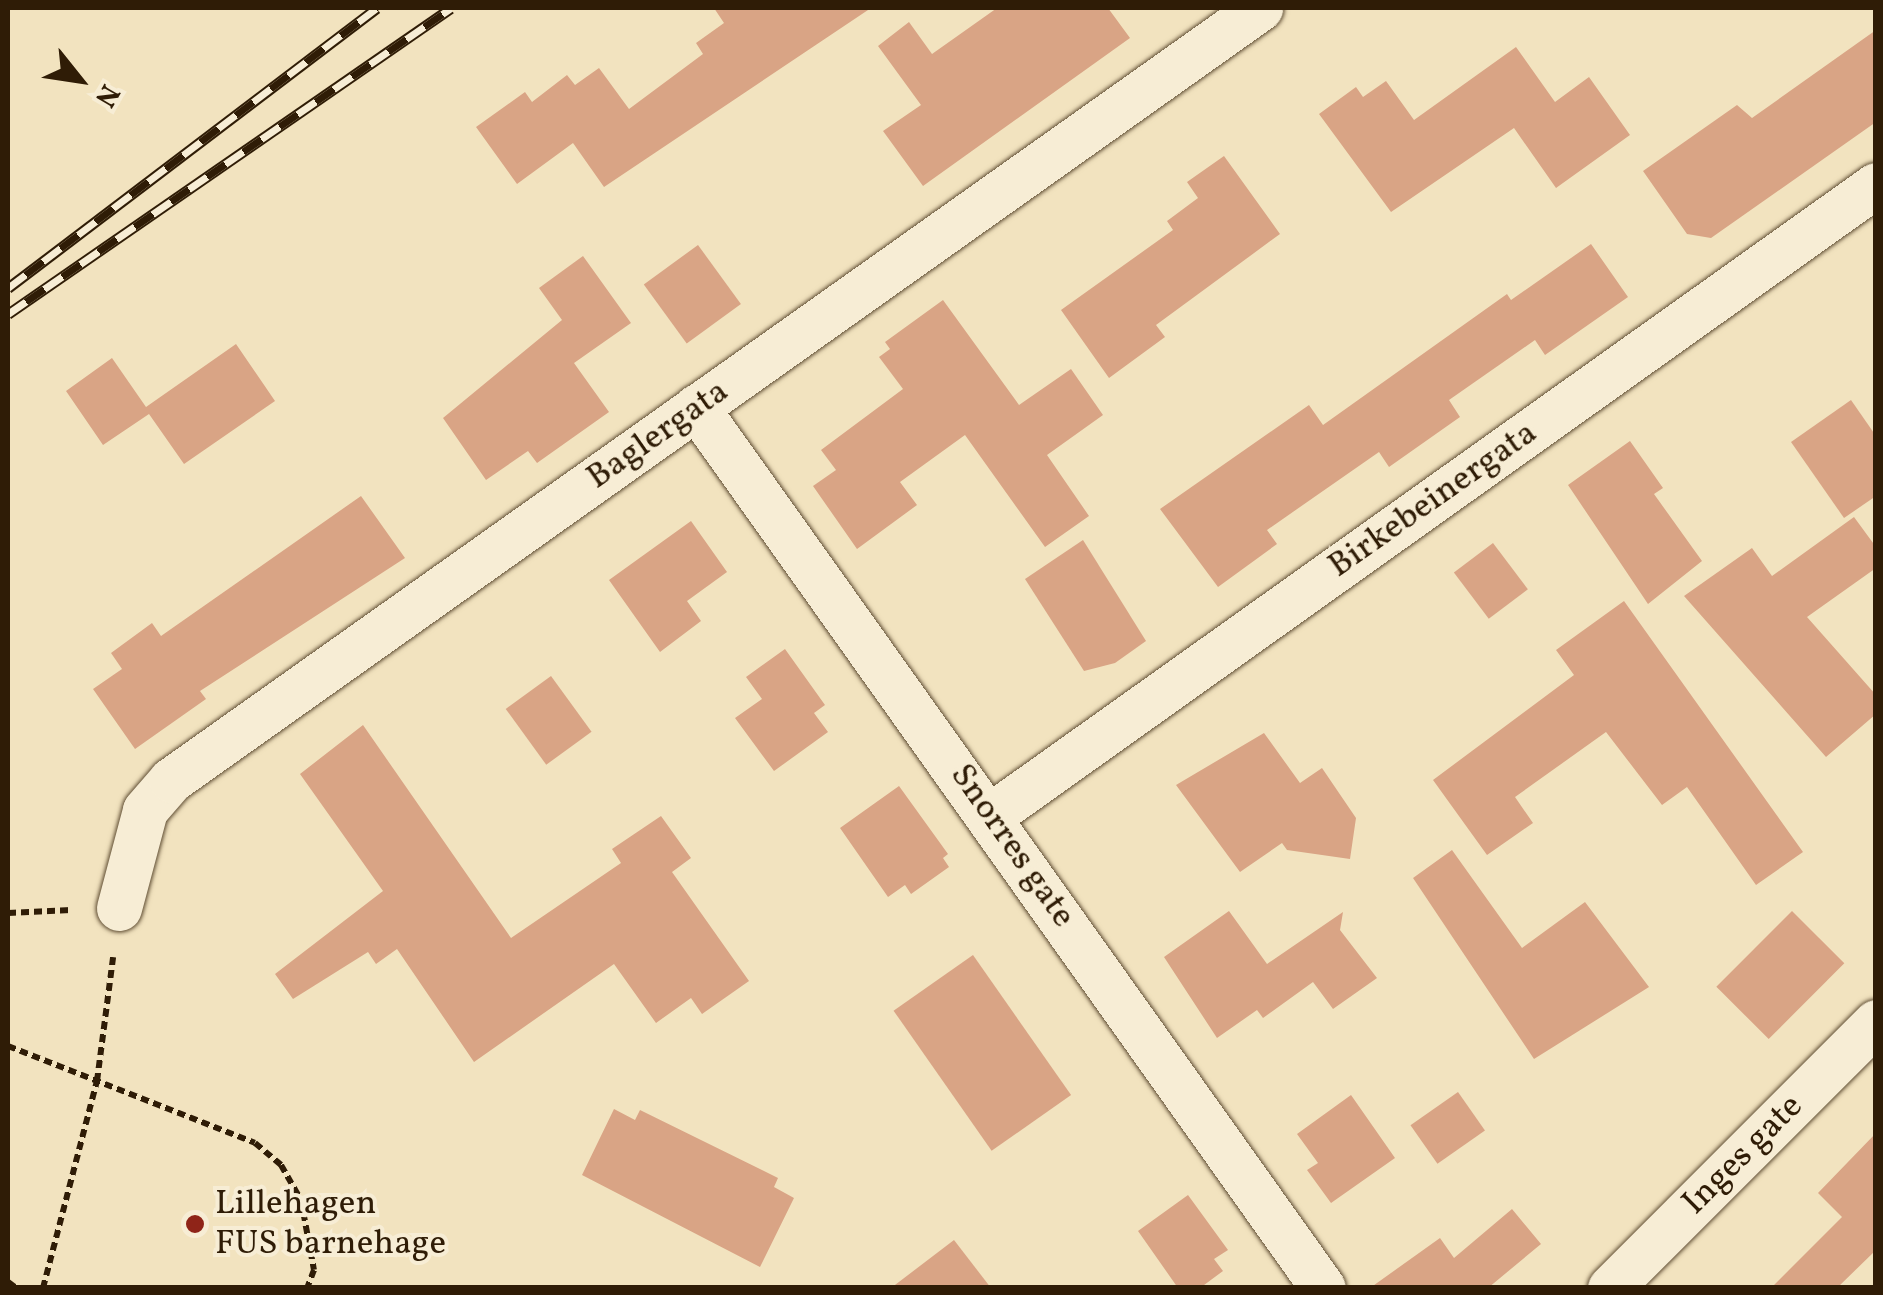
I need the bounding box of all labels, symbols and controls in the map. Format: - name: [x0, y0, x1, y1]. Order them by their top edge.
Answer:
- north arrow: [30, 30, 130, 130]
- text: N: [84, 77, 128, 114]
- street label: Baglergata: [579, 371, 737, 499]
- street label: Birkebeinergata: [1321, 413, 1545, 587]
- street label: Snorres gate: [940, 756, 1084, 936]
- street label: Inges gate: [1674, 1086, 1812, 1224]
- place label: Lillehagen FUS barnehage: [215, 1183, 446, 1265]
- marker: Lillehagen FUS barnehage: [184, 1213, 206, 1235]

